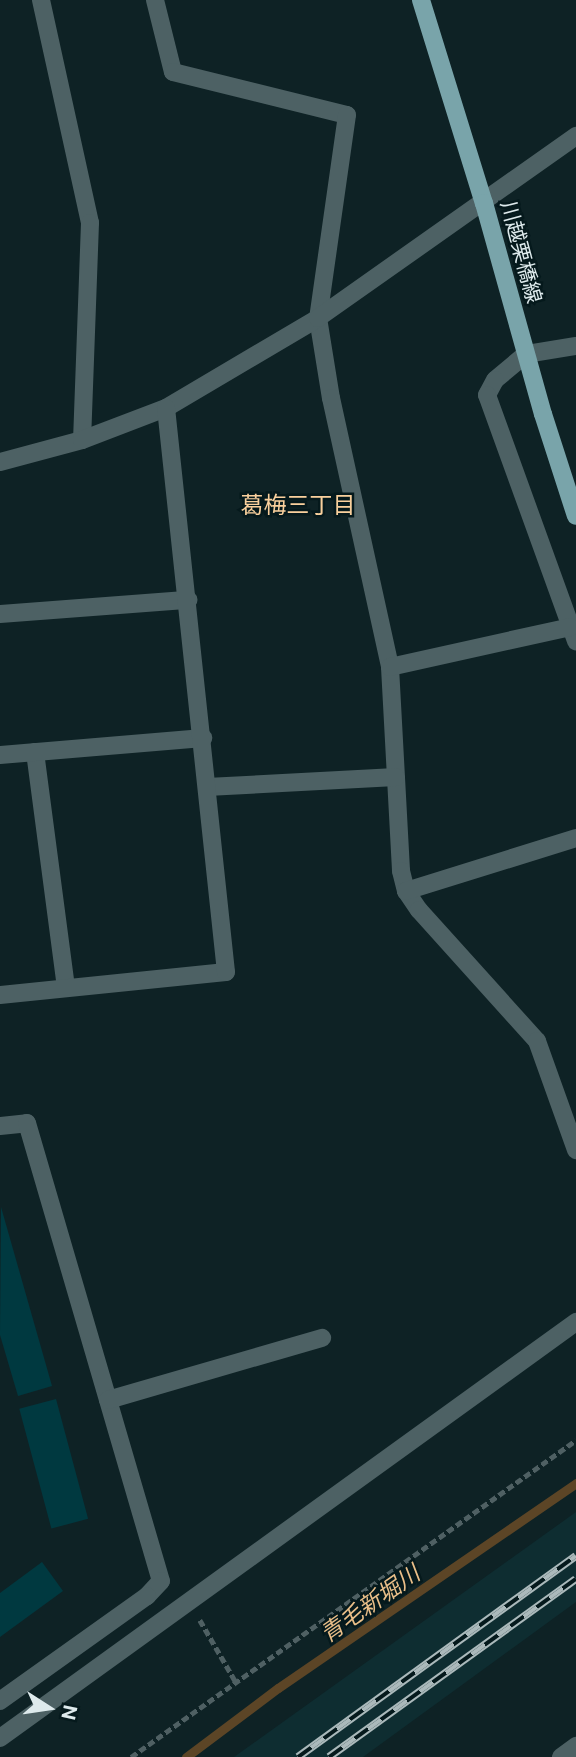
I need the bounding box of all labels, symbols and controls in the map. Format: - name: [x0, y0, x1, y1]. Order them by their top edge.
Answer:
- street label: 川越栗橋線: [495, 198, 547, 306]
- district label: 葛梅三丁目: [241, 491, 355, 519]
- water label: 青毛新堀川: [315, 1560, 425, 1648]
- north arrow: [14, 1673, 84, 1743]
- text: N: [57, 1703, 82, 1722]

